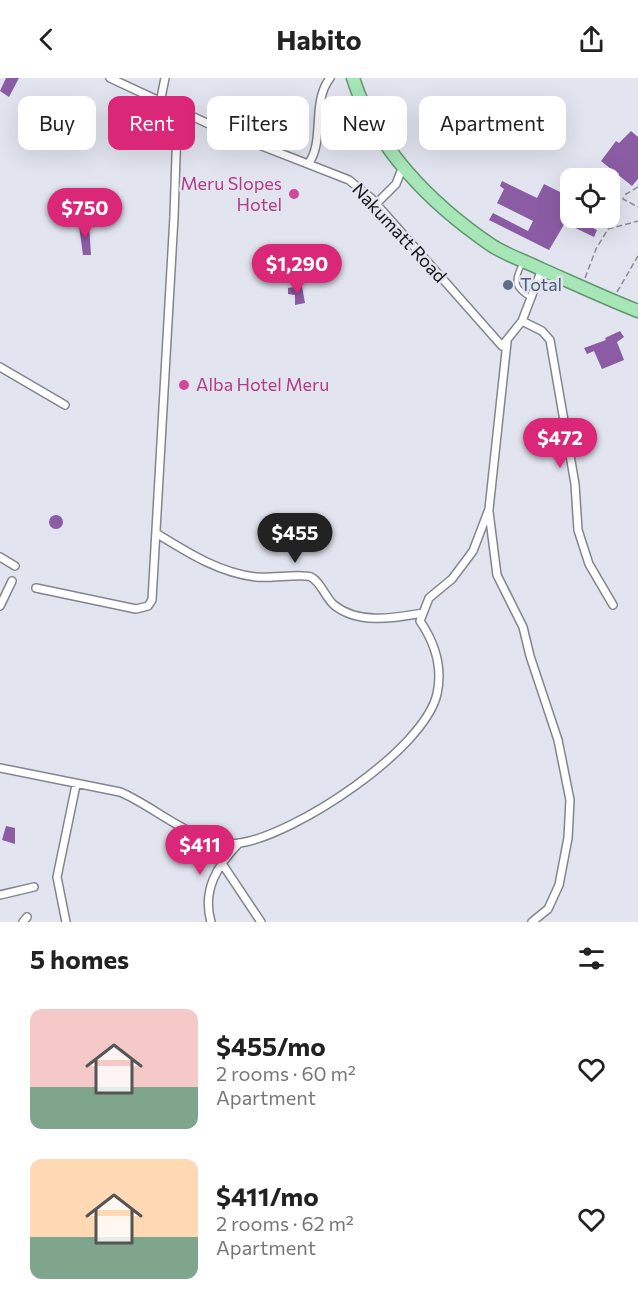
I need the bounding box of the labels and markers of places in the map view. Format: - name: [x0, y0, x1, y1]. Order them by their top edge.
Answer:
- place label: Meru Slopes Hotel: [180, 172, 282, 215]
- marker: Meru Slopes Hotel: [287, 187, 301, 201]
- pin: $750: [49, 188, 121, 239]
- pin: $1,290: [248, 244, 346, 295]
- place label: Total: [520, 273, 562, 295]
- marker: Total: [501, 278, 515, 292]
- place label: Alba Hotel Meru: [196, 373, 329, 395]
- marker: Alba Hotel Meru: [177, 378, 191, 392]
- pin: $472: [524, 418, 596, 469]
- pin: $455: [259, 513, 331, 564]
- pin: $411: [164, 825, 236, 876]

